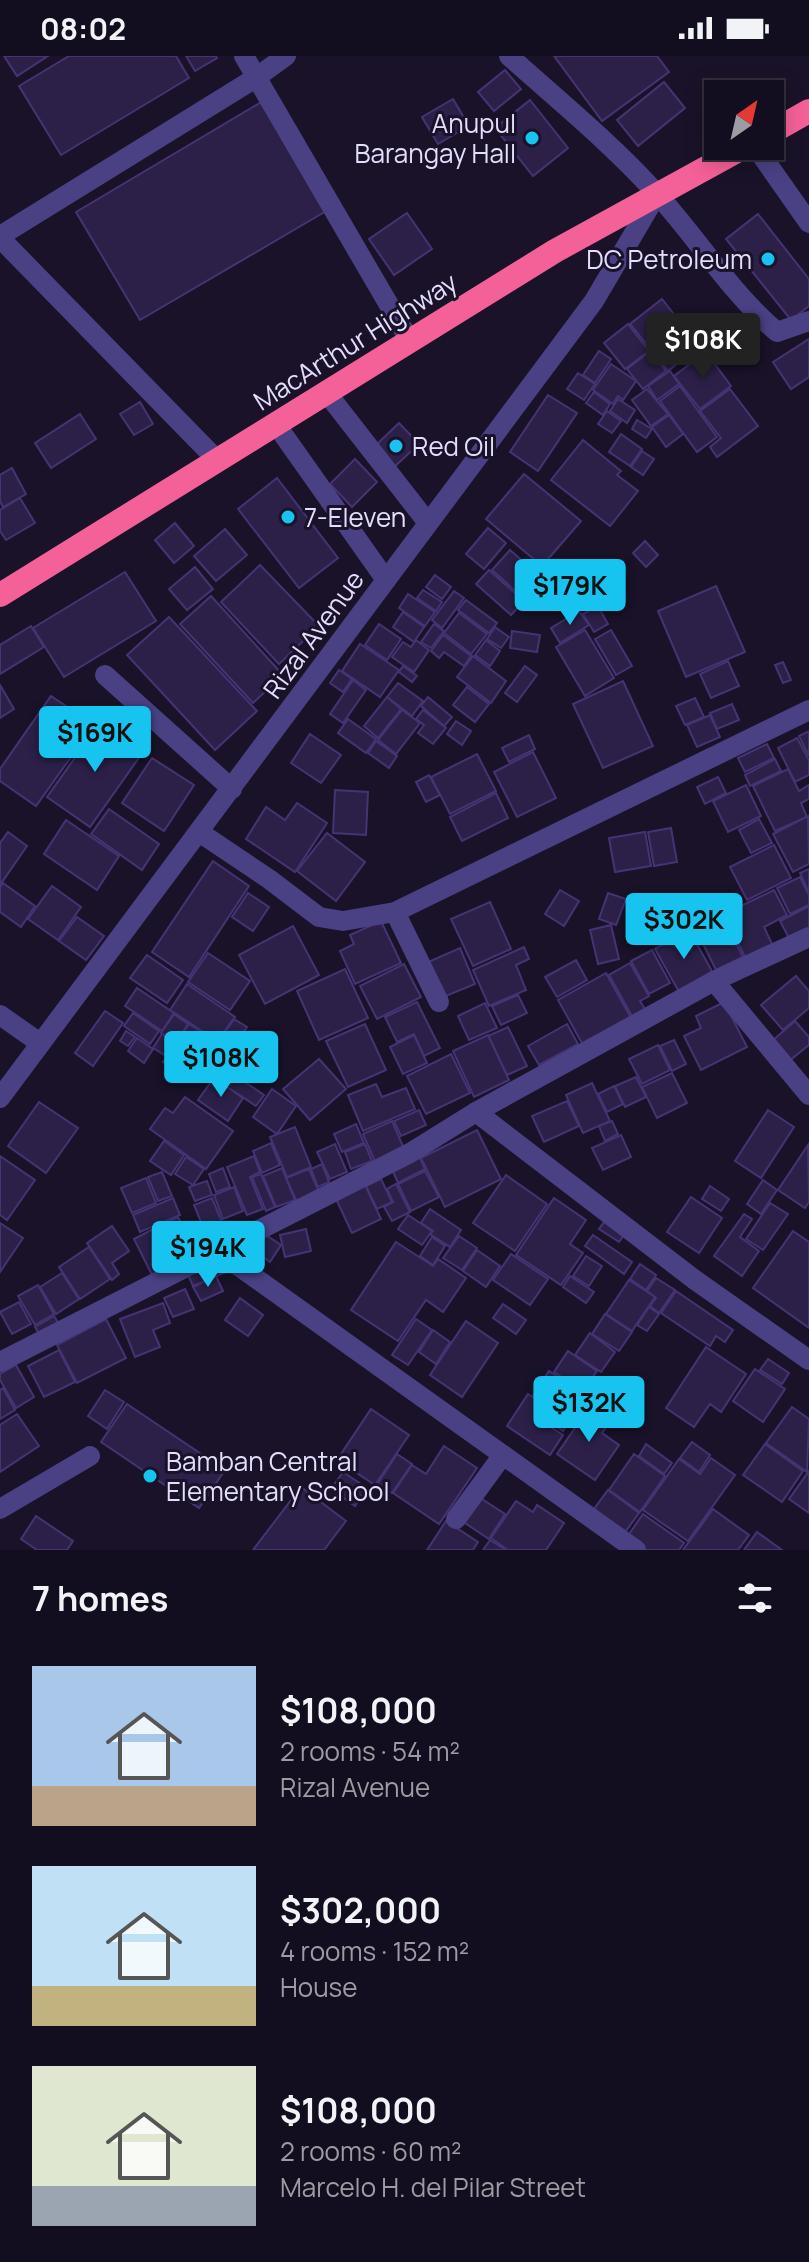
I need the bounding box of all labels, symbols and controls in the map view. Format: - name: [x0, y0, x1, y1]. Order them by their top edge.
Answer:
- text: 08:02: [40, 8, 126, 49]
- north arrow: [704, 80, 784, 160]
- map controls: [704, 80, 784, 160]
- place label: Anupul Barangay Hall: [355, 105, 516, 171]
- marker: Anupul Barangay Hall: [523, 129, 541, 147]
- place label: DC Petroleum: [586, 241, 752, 277]
- marker: DC Petroleum: [759, 250, 777, 268]
- street label: MacArthur Highway: [246, 264, 464, 418]
- pin: $108K: [647, 313, 759, 381]
- text: $108K: [664, 321, 742, 357]
- place label: Red Oil: [412, 428, 495, 464]
- marker: Red Oil: [387, 437, 405, 455]
- place label: 7-Eleven: [304, 499, 406, 535]
- marker: 7-Eleven: [279, 508, 297, 526]
- pin: $179K: [514, 559, 626, 627]
- street label: Rizal Avenue: [254, 563, 372, 705]
- text: $179K: [533, 567, 607, 603]
- pin: $169K: [39, 706, 151, 774]
- text: $169K: [57, 714, 133, 750]
- pin: $302K: [628, 893, 740, 961]
- text: $302K: [644, 901, 724, 937]
- pin: $108K: [165, 1031, 277, 1099]
- text: $108K: [182, 1039, 260, 1075]
- pin: $194K: [152, 1221, 264, 1289]
- text: $194K: [170, 1229, 246, 1265]
- pin: $132K: [533, 1376, 645, 1444]
- text: $132K: [551, 1384, 627, 1420]
- place label: Bamban Central Elementary School: [166, 1443, 390, 1509]
- marker: Bamban Central Elementary School: [141, 1467, 159, 1485]
- text: 7 homes: [32, 1575, 168, 1621]
- icon: filters: [733, 1576, 777, 1620]
- text: $108,000: [280, 1687, 437, 1733]
- icon: home: [96, 1698, 192, 1794]
- text: 2 rooms · 54 m²: [280, 1733, 460, 1769]
- text: Rizal Avenue: [280, 1769, 430, 1805]
- text: $302,000: [280, 1887, 441, 1933]
- icon: home: [96, 1898, 192, 1994]
- text: 4 rooms · 152 m²: [280, 1933, 469, 1969]
- text: House: [280, 1969, 357, 2005]
- text: $108,000: [280, 2087, 437, 2133]
- icon: home: [96, 2098, 192, 2194]
- text: 2 rooms · 60 m²: [280, 2133, 462, 2169]
- text: Marcelo H. del Pilar Street: [280, 2169, 586, 2205]

